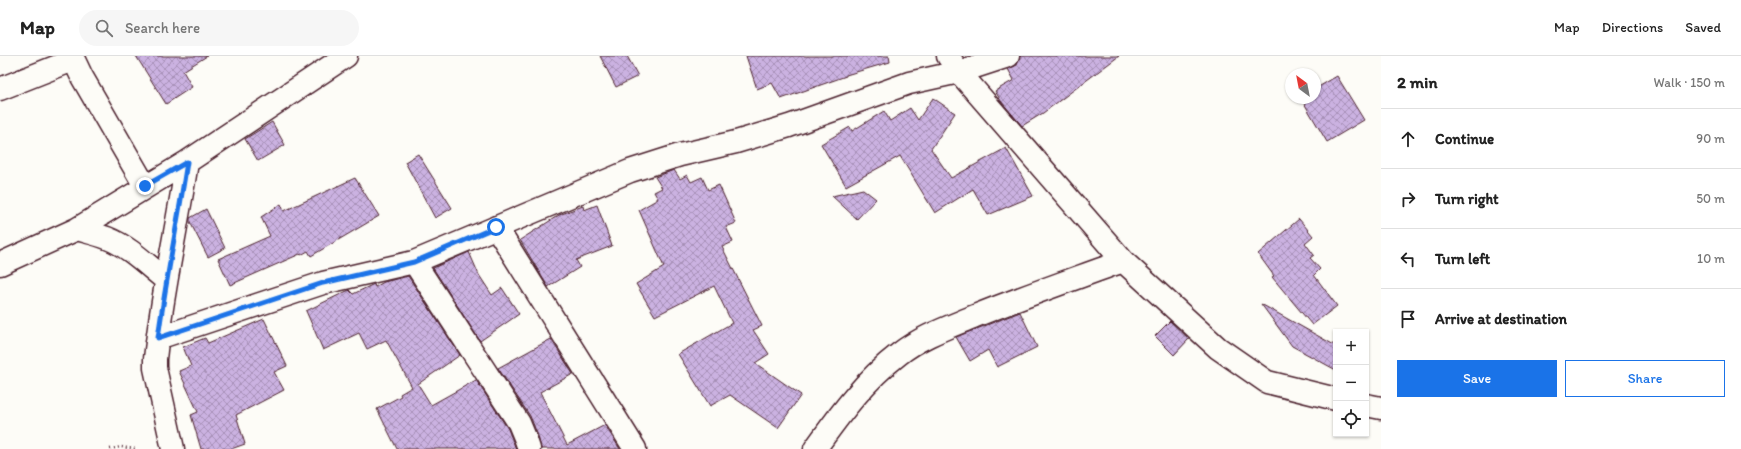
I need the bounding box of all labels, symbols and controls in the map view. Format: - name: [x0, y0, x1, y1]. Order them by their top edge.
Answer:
- search box: [79, 10, 359, 46]
- text: Map: [20, 16, 55, 39]
- icon: search: [93, 17, 115, 39]
- text: Search here: [125, 19, 200, 37]
- text: Map: [1554, 19, 1580, 36]
- text: Directions: [1602, 19, 1663, 36]
- text: Saved: [1685, 19, 1721, 36]
- north arrow: [1285, 68, 1321, 104]
- text: 2 min: [1397, 72, 1437, 92]
- text: Walk · 150 m: [1654, 75, 1725, 90]
- icon: ahead: [1397, 128, 1419, 150]
- text: Continue: [1435, 130, 1494, 148]
- text: 90 m: [1696, 131, 1725, 146]
- route end: [136, 177, 154, 195]
- icon: right: [1397, 188, 1419, 210]
- text: Turn right: [1435, 190, 1499, 208]
- text: 50 m: [1696, 191, 1725, 206]
- route start: [487, 218, 505, 236]
- icon: left: [1397, 248, 1419, 270]
- text: Turn left: [1435, 250, 1490, 268]
- text: 10 m: [1697, 251, 1725, 266]
- icon: arrive: [1397, 308, 1419, 330]
- text: Arrive at destination: [1435, 310, 1567, 328]
- map controls: [1333, 329, 1369, 437]
- button: +: [1333, 329, 1369, 365]
- button: Save: [1397, 360, 1557, 397]
- button: Share: [1565, 360, 1725, 397]
- button: −: [1333, 365, 1369, 401]
- button: locate: [1333, 401, 1369, 437]

